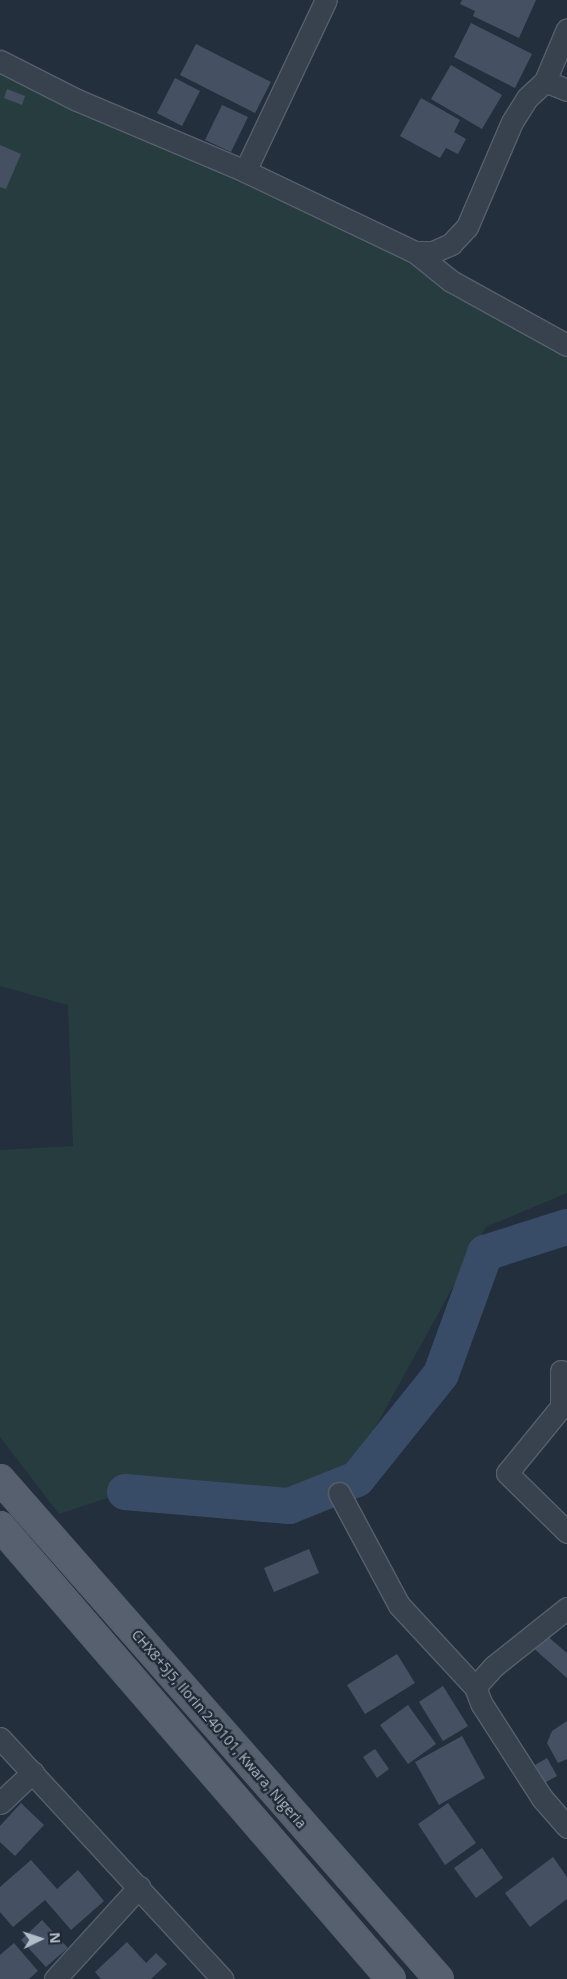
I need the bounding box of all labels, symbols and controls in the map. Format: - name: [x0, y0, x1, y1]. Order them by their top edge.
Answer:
- street label: CHX8+5J5, Ilorin 240101, Kwara, Nigeria: [128, 1626, 310, 1832]
- north arrow: [15, 1914, 65, 1964]
- text: N: [46, 1932, 65, 1944]

